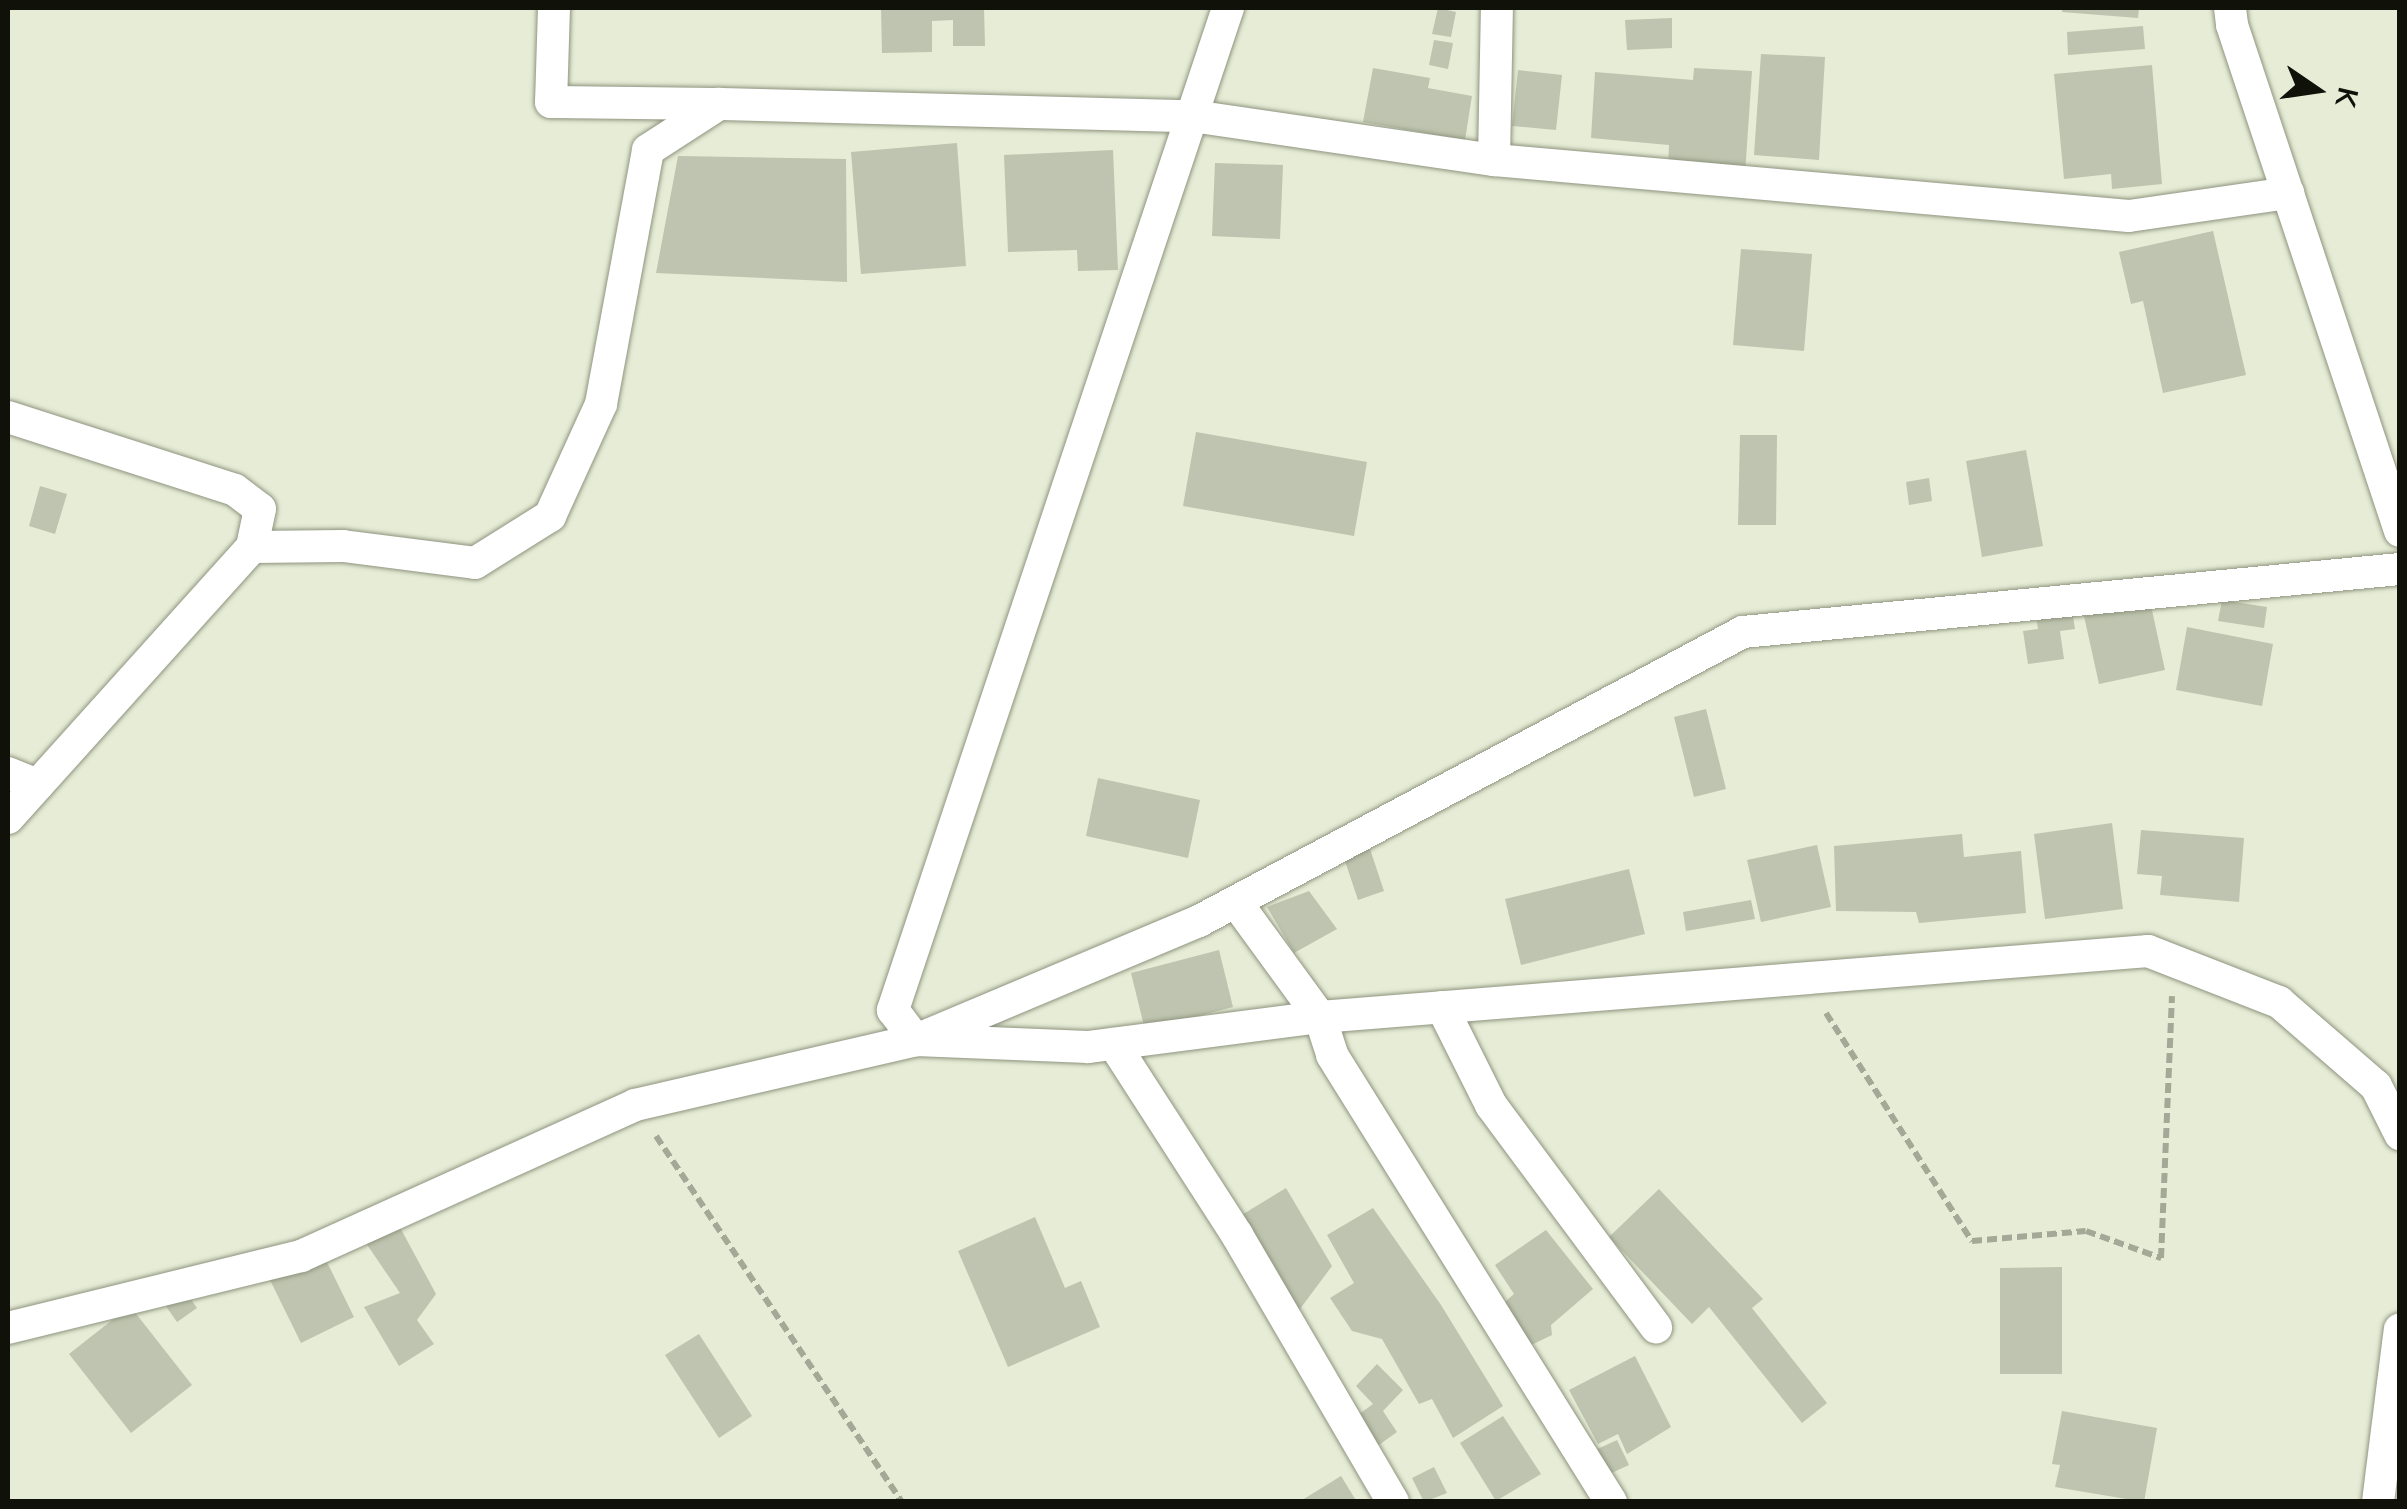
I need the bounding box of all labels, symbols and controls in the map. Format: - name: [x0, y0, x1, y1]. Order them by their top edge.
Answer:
- north arrow: [2267, 40, 2367, 140]
- text: K: [2326, 83, 2367, 110]

